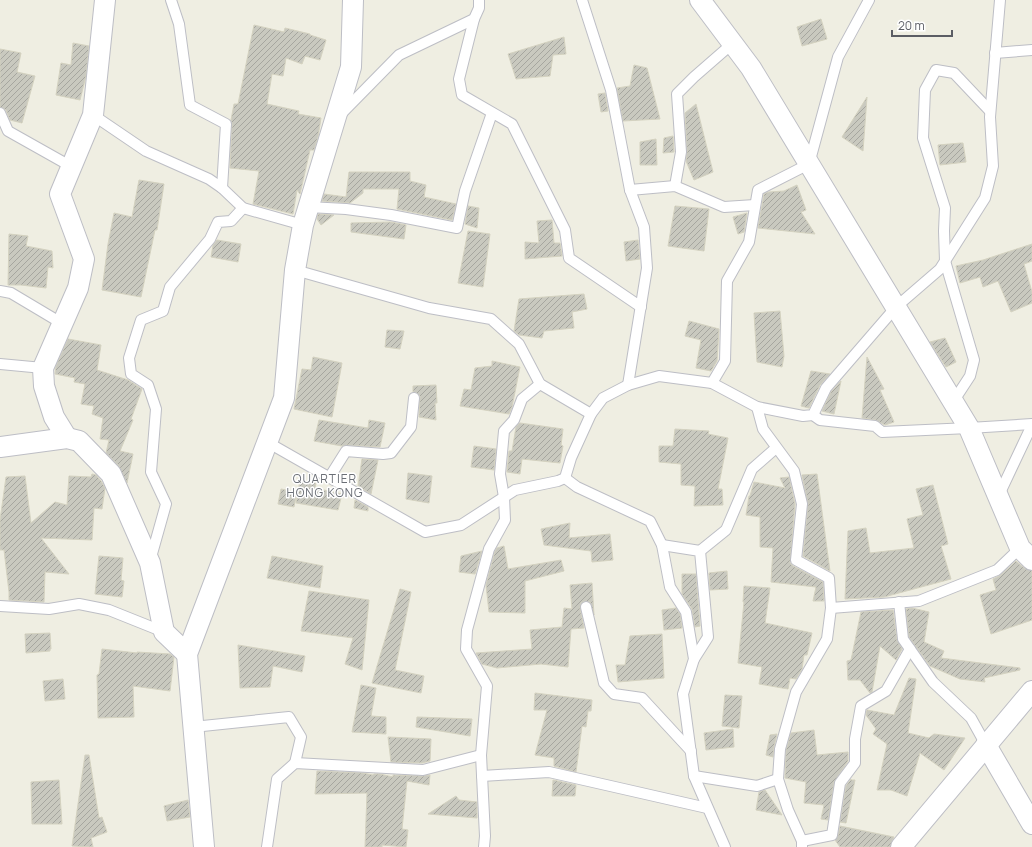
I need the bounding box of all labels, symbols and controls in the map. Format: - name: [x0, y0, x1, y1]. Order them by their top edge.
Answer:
- scale bar: [892, 12, 952, 38]
- text: 20 m: [898, 17, 925, 34]
- district label: QUARTIER HONG KONG: [286, 470, 364, 501]

